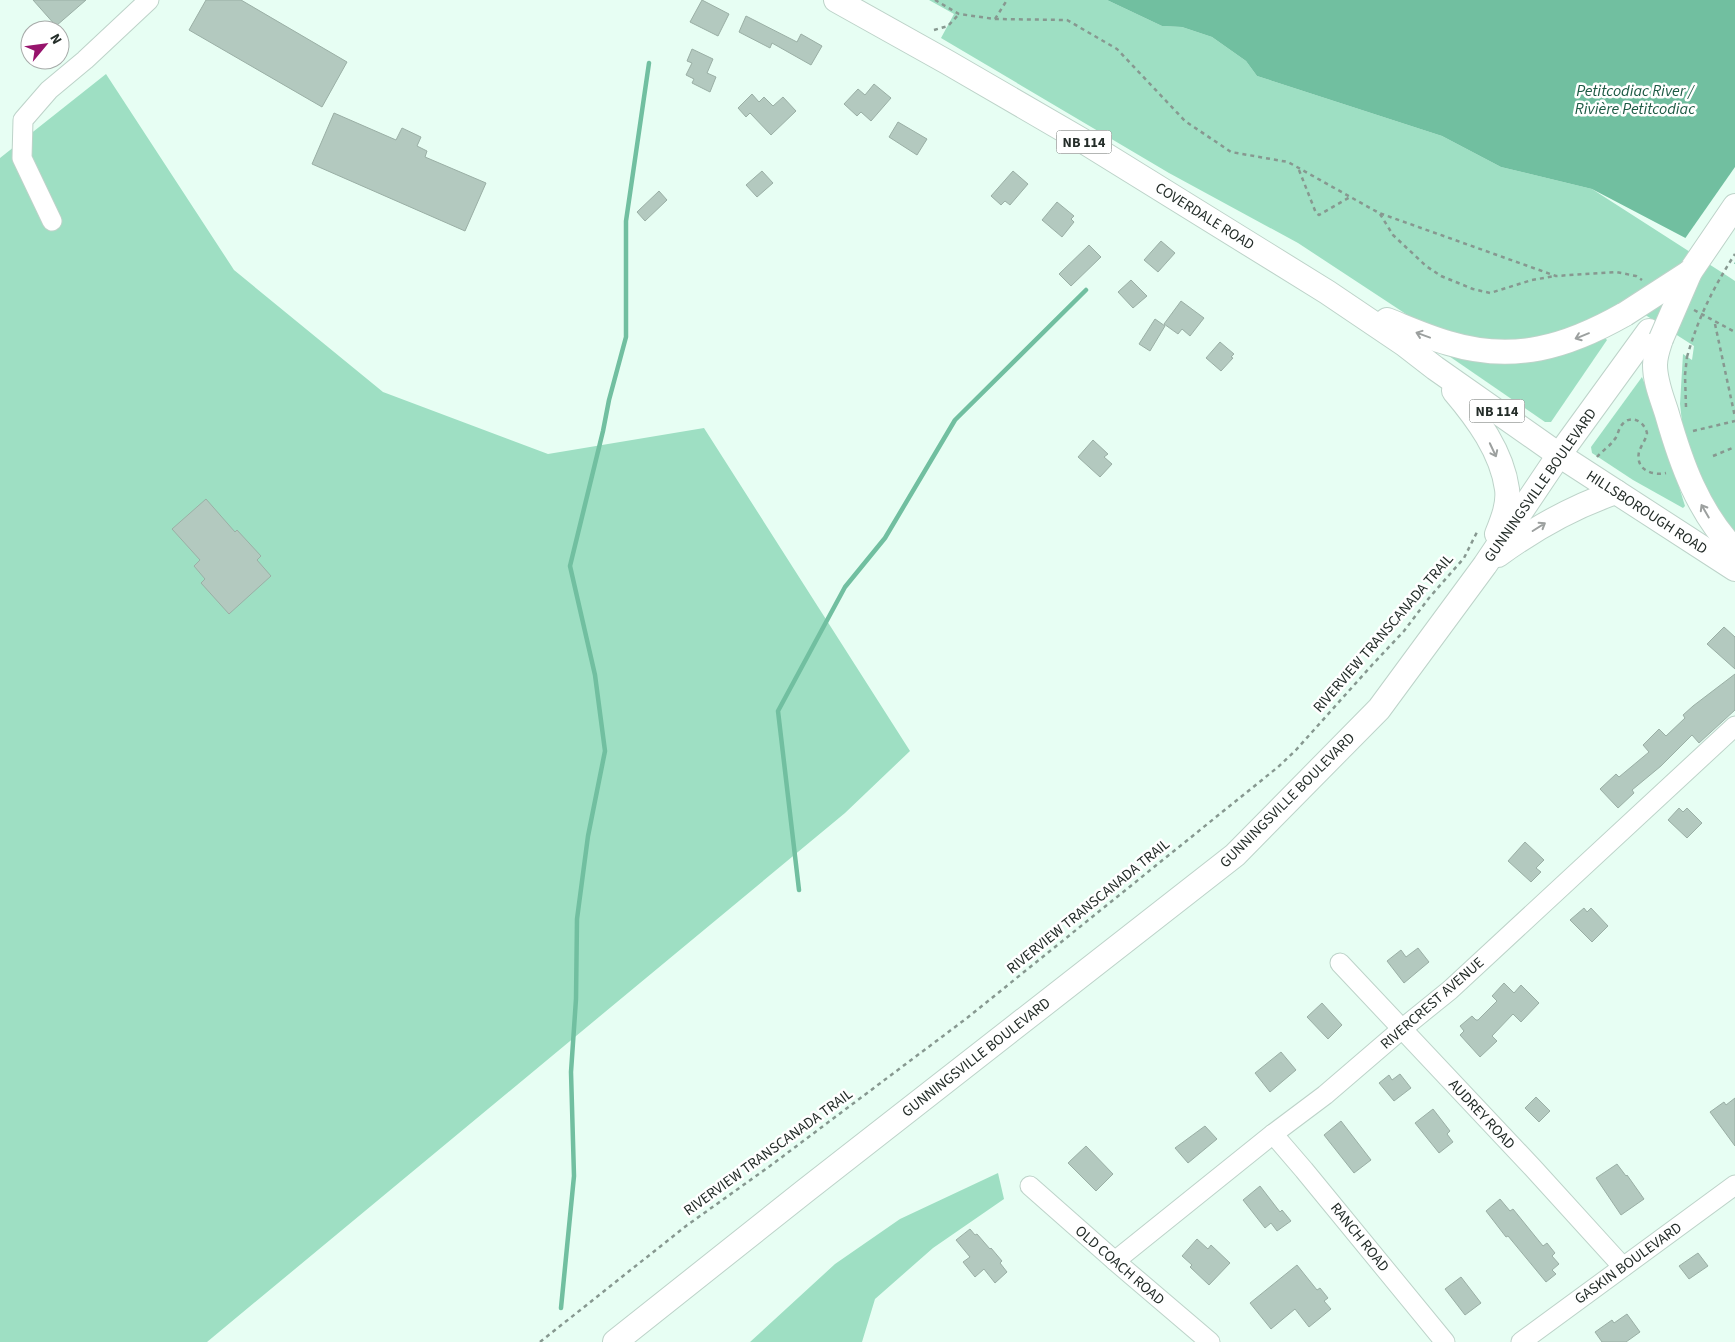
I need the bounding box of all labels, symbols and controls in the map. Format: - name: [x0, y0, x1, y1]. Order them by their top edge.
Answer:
- north arrow: [20, 20, 70, 70]
- text: N: [44, 30, 66, 48]
- water label: Petitcodiac River / Rivière Petitcodiac: [1575, 80, 1695, 120]
- road number: NB 114: [1056, 130, 1112, 154]
- street label: COVERDALE ROAD: [1151, 178, 1258, 255]
- one-way arrow: [1416, 330, 1431, 339]
- one-way arrow: [1575, 332, 1590, 342]
- road number: NB 114: [1470, 400, 1524, 422]
- street label: GUNNINGSVILLE BOULEVARD: [1479, 404, 1602, 566]
- one-way arrow: [1489, 442, 1498, 457]
- street label: HILLSBOROUGH ROAD: [1582, 465, 1711, 560]
- one-way arrow: [1700, 505, 1710, 519]
- one-way arrow: [1531, 522, 1545, 532]
- street label: RIVERVIEW TRANSCANADA TRAIL: [1308, 549, 1458, 717]
- street label: GUNNINGSVILLE BOULEVARD: [1215, 728, 1360, 873]
- street label: RIVERVIEW TRANSCANADA TRAIL: [1002, 834, 1174, 979]
- street label: RIVERCREST AVENUE: [1376, 952, 1489, 1054]
- street label: GUNNINGSVILLE BOULEVARD: [898, 993, 1055, 1122]
- street label: AUDREY ROAD: [1444, 1075, 1520, 1154]
- street label: RIVERVIEW TRANSCANADA TRAIL: [680, 1084, 857, 1221]
- street label: RANCH ROAD: [1325, 1198, 1394, 1276]
- street label: GASKIN BOULEVARD: [1570, 1217, 1686, 1309]
- street label: OLD COACH ROAD: [1070, 1221, 1169, 1310]

